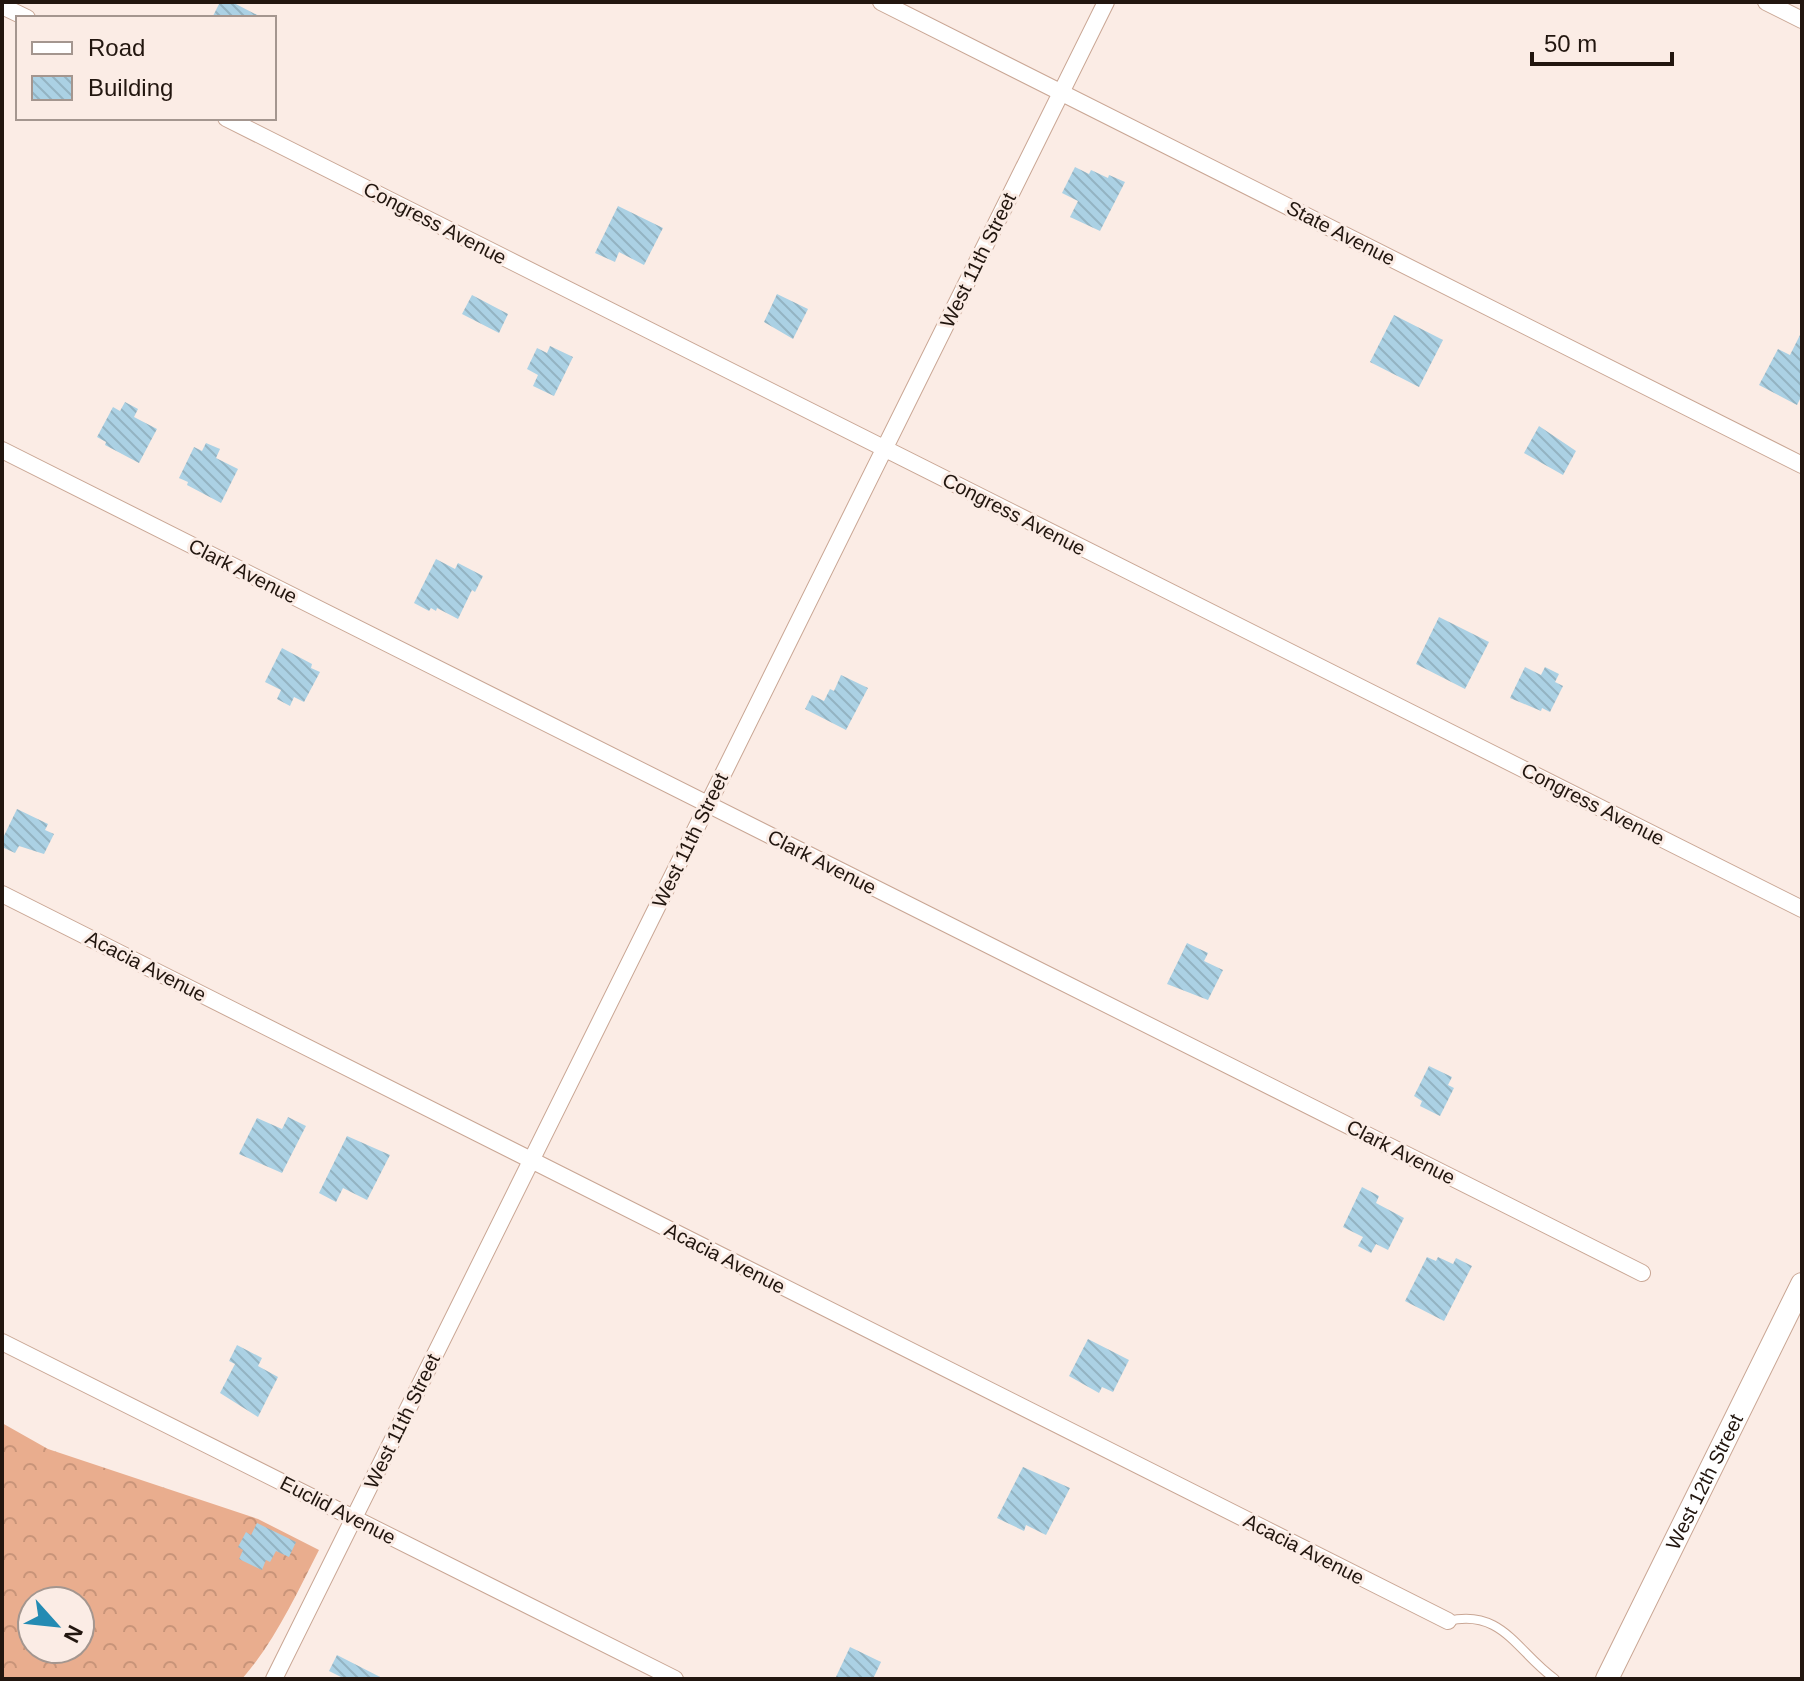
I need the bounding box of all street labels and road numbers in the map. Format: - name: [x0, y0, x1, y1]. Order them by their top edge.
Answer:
- street label: Congress Avenue: [360, 177, 510, 269]
- street label: West 11th Street: [936, 189, 1020, 331]
- street label: State Avenue: [1283, 196, 1399, 270]
- street label: Congress Avenue: [939, 468, 1089, 560]
- street label: Clark Avenue: [185, 534, 301, 608]
- street label: Congress Avenue: [1518, 758, 1668, 850]
- street label: West 11th Street: [648, 769, 732, 911]
- street label: Clark Avenue: [764, 825, 880, 899]
- street label: Acacia Avenue: [82, 926, 210, 1006]
- street label: Clark Avenue: [1343, 1115, 1459, 1189]
- street label: Acacia Avenue: [661, 1218, 789, 1298]
- street label: West 11th Street: [360, 1350, 444, 1492]
- street label: West 12th Street: [1662, 1410, 1747, 1553]
- street label: Euclid Avenue: [277, 1472, 399, 1548]
- street label: Acacia Avenue: [1240, 1509, 1368, 1589]

